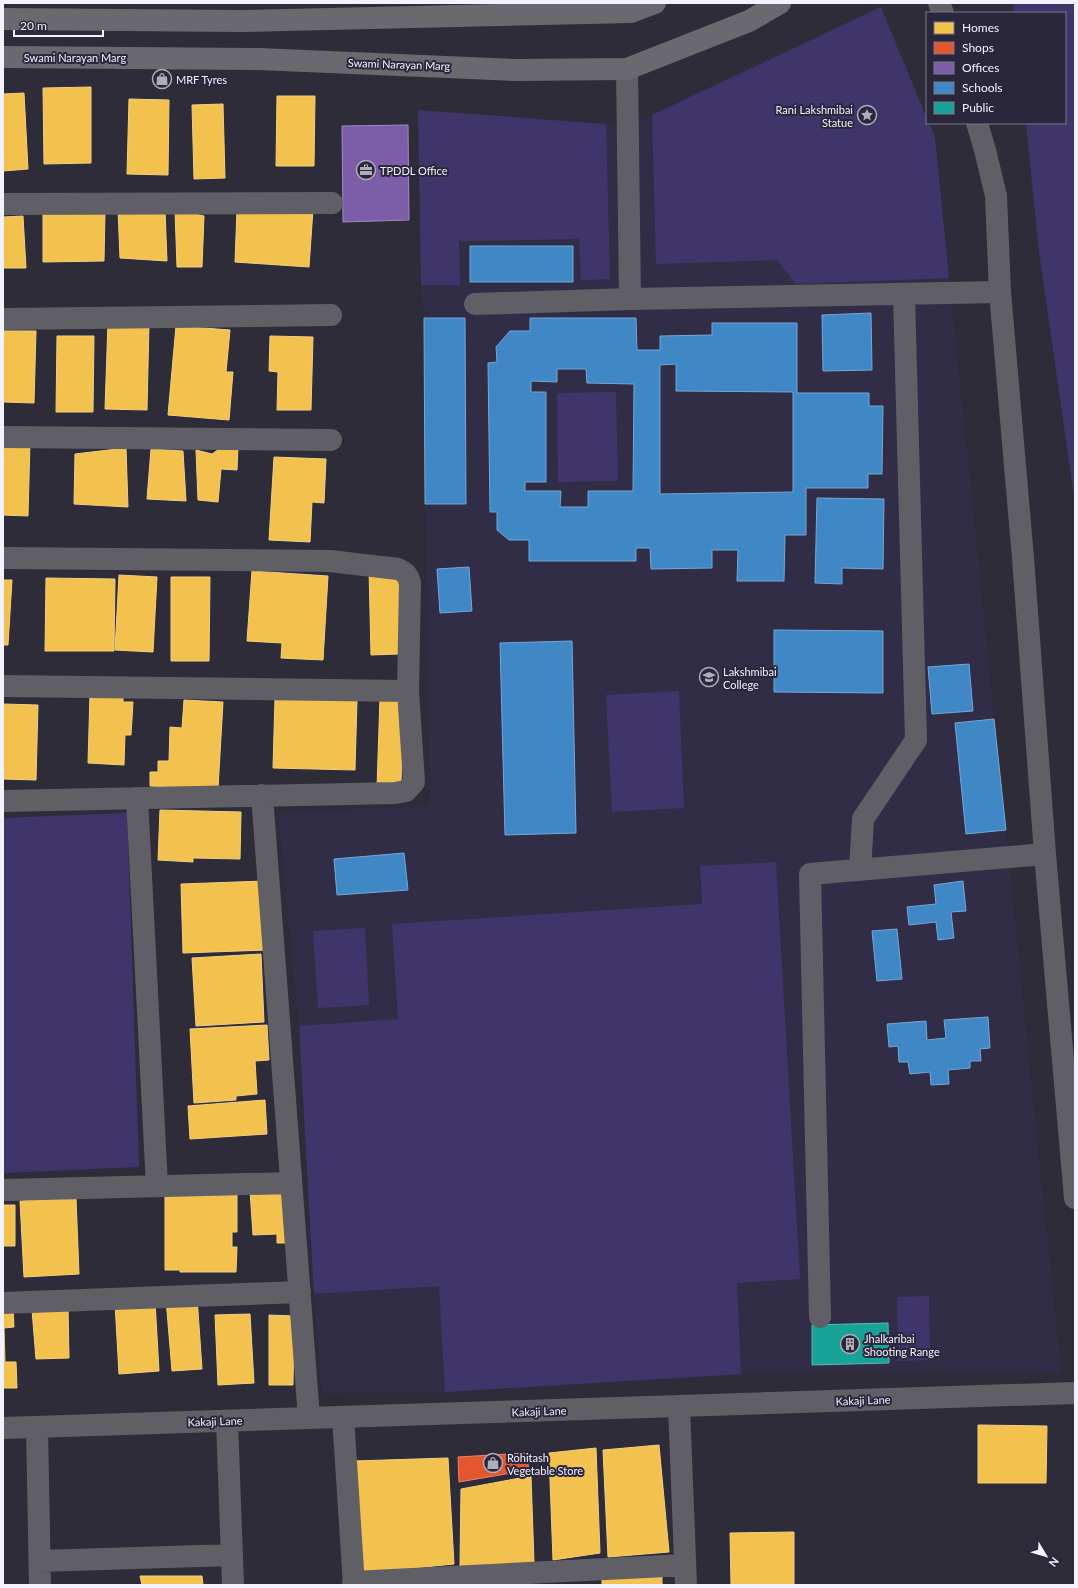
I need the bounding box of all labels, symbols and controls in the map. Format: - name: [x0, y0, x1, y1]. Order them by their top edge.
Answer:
- scale bar: [14, 12, 103, 38]
- legend: [926, 12, 1066, 124]
- text: 20 m: [20, 18, 47, 33]
- text: Homes: [962, 20, 999, 35]
- text: Shops: [962, 40, 994, 55]
- street label: Swami Narayan Marg: [24, 51, 126, 64]
- street label: Swami Narayan Marg: [348, 56, 451, 72]
- text: Offices: [962, 60, 999, 75]
- shop icon: MRF Tyres: [151, 68, 173, 90]
- place label: MRF Tyres: [176, 73, 227, 86]
- text: Schools: [962, 80, 1003, 95]
- text: Public: [962, 100, 994, 115]
- place label: Rani Lakshmibai Statue: [776, 103, 853, 129]
- place icon: Rani Lakshmibai Statue: [856, 104, 878, 126]
- office icon: TPDDL Office: [355, 159, 377, 181]
- place label: TPDDL Office: [380, 164, 448, 177]
- place label: Lakshmibai College: [723, 665, 777, 691]
- school or university icon: Lakshmibai College: [698, 666, 720, 688]
- place label: Jhalkaribai Shooting Range: [864, 1332, 940, 1358]
- building icon: Jhalkaribai Shooting Range: [839, 1333, 861, 1355]
- street label: Kakaji Lane: [835, 1393, 891, 1407]
- street label: Kakaji Lane: [511, 1404, 567, 1418]
- street label: Kakaji Lane: [187, 1414, 243, 1428]
- place label: Rohitash Vegetable Store: [507, 1451, 583, 1477]
- shop icon: Rohitash Vegetable Store: [482, 1452, 504, 1474]
- north arrow: [1026, 1536, 1066, 1576]
- text: N: [1047, 1555, 1062, 1570]

